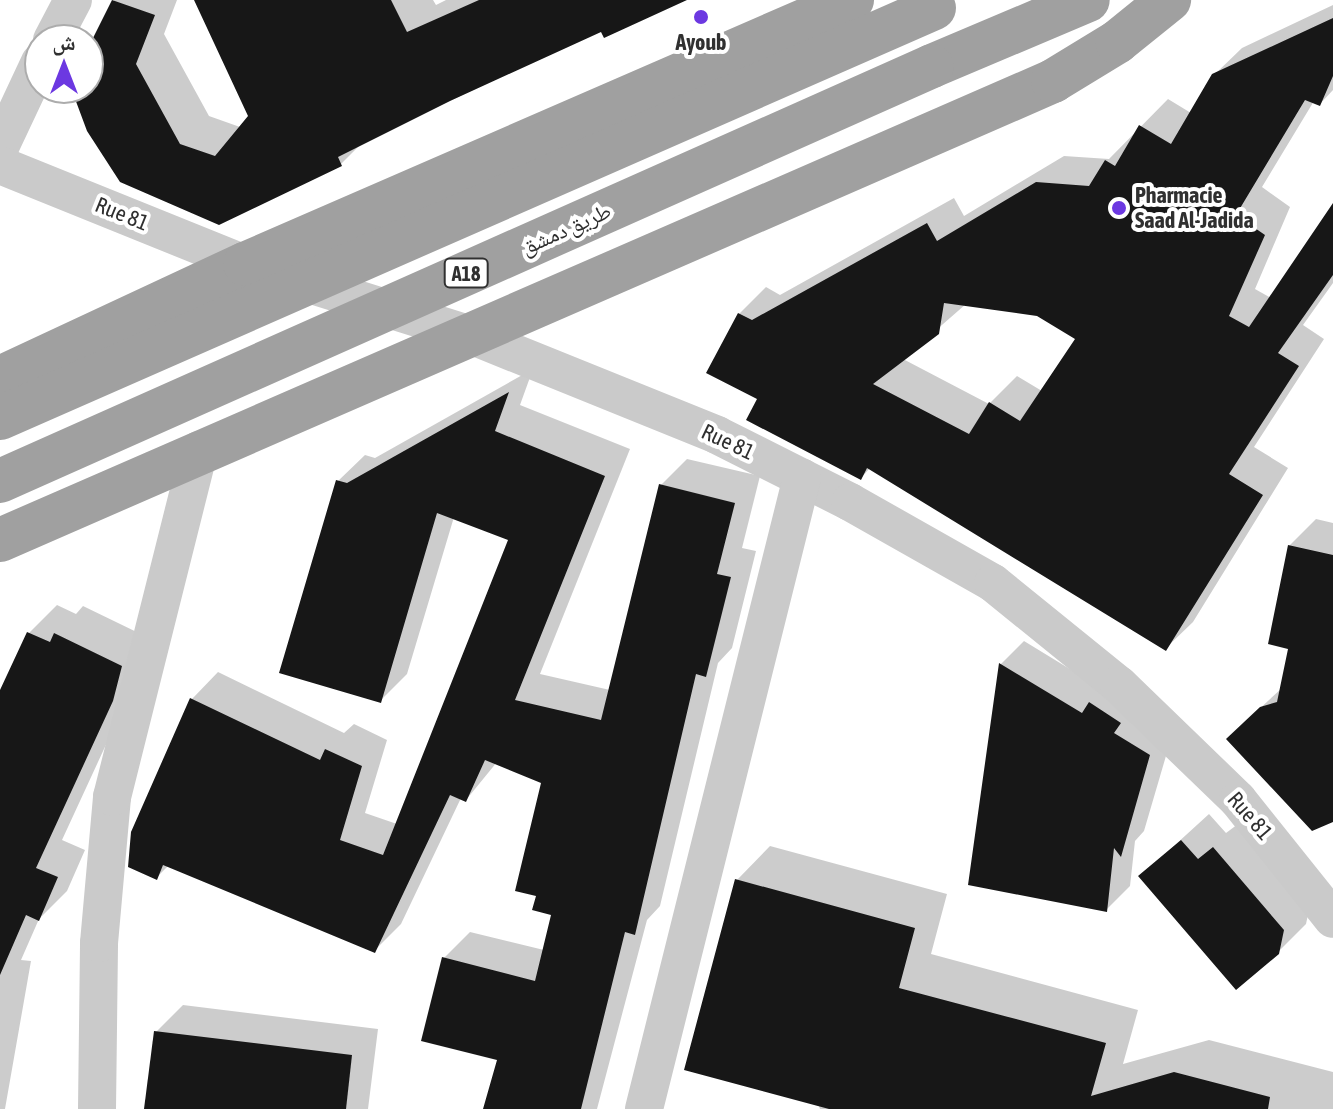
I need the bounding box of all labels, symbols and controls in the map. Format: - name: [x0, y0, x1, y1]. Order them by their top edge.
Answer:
- marker: Ayoub: [692, 8, 710, 26]
- north arrow: [24, 24, 104, 104]
- text: ش: [52, 29, 76, 55]
- place label: Ayoub: [675, 30, 727, 56]
- place label: Pharmacie Saad Al-Jadida: [1135, 182, 1254, 234]
- street label: Rue 81: [91, 191, 153, 237]
- street label: طريق دمشق: [517, 197, 615, 261]
- marker: Pharmacie Saad Al-Jadida: [1110, 199, 1128, 217]
- road number: A18: [442, 257, 490, 289]
- street label: Rue 81: [697, 418, 759, 466]
- street label: Rue 81: [1222, 786, 1278, 846]

